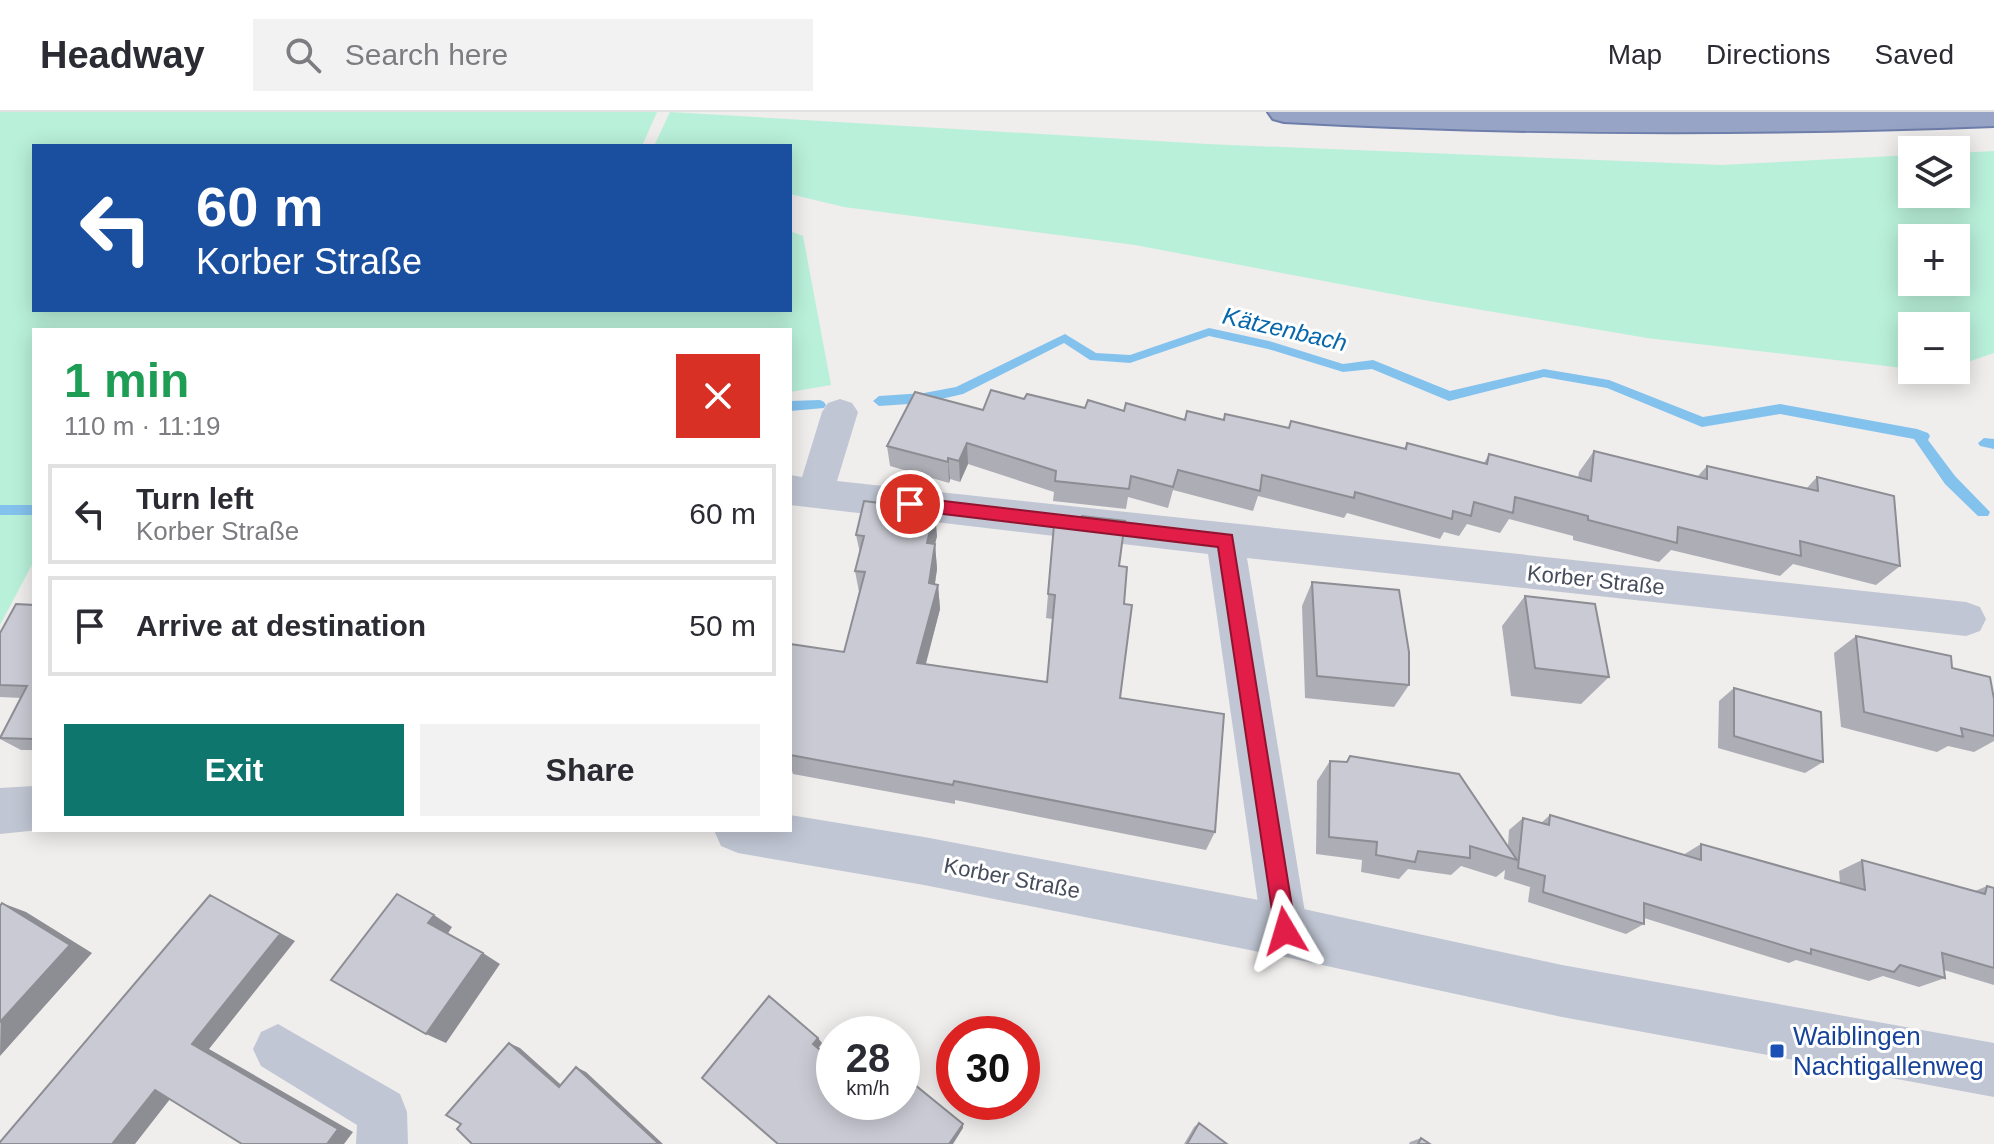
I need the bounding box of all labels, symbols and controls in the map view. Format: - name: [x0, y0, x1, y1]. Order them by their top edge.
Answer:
- search box: [253, 19, 813, 91]
- icon: search: [281, 33, 325, 77]
- text: Headway: [40, 34, 205, 76]
- text: Search here: [345, 38, 508, 71]
- text: Map: [1608, 39, 1662, 70]
- text: Directions: [1706, 39, 1831, 70]
- text: Saved: [1875, 39, 1954, 70]
- map controls: [1898, 136, 1970, 384]
- button: layers: [1898, 136, 1970, 208]
- text: 60 m: [196, 175, 324, 238]
- icon: left: [64, 176, 168, 280]
- button: +: [1898, 224, 1970, 296]
- text: Korber Straße: [196, 241, 422, 282]
- water label: Kätzenbach: [1220, 302, 1350, 356]
- button: −: [1898, 312, 1970, 384]
- text: 1 min: [64, 354, 189, 407]
- button: close: [676, 354, 760, 438]
- text: 110 m · 11:19: [64, 411, 221, 441]
- pin: [876, 470, 944, 538]
- text: Turn left: [136, 482, 254, 515]
- icon: arrive: [888, 482, 932, 526]
- icon: left: [68, 492, 112, 536]
- text: 60 m: [689, 497, 756, 530]
- text: Korber Straße: [136, 516, 299, 546]
- street label: Korber Straße: [1526, 560, 1666, 600]
- icon: arrive: [68, 604, 112, 648]
- text: Arrive at destination: [136, 609, 426, 642]
- text: 50 m: [689, 609, 756, 642]
- button: Exit: [64, 724, 404, 816]
- button: Share: [420, 724, 760, 816]
- street label: Korber Straße: [942, 853, 1082, 903]
- position arrow: [1243, 889, 1327, 973]
- speed limit sign: 30: [936, 1016, 1040, 1120]
- place label: Waiblingen Nachtigallenweg: [1793, 1021, 1984, 1081]
- text: 28: [846, 1036, 890, 1080]
- marker: Waiblingen Nachtigallenweg: [1768, 1042, 1786, 1060]
- text: km/h: [846, 1077, 890, 1099]

